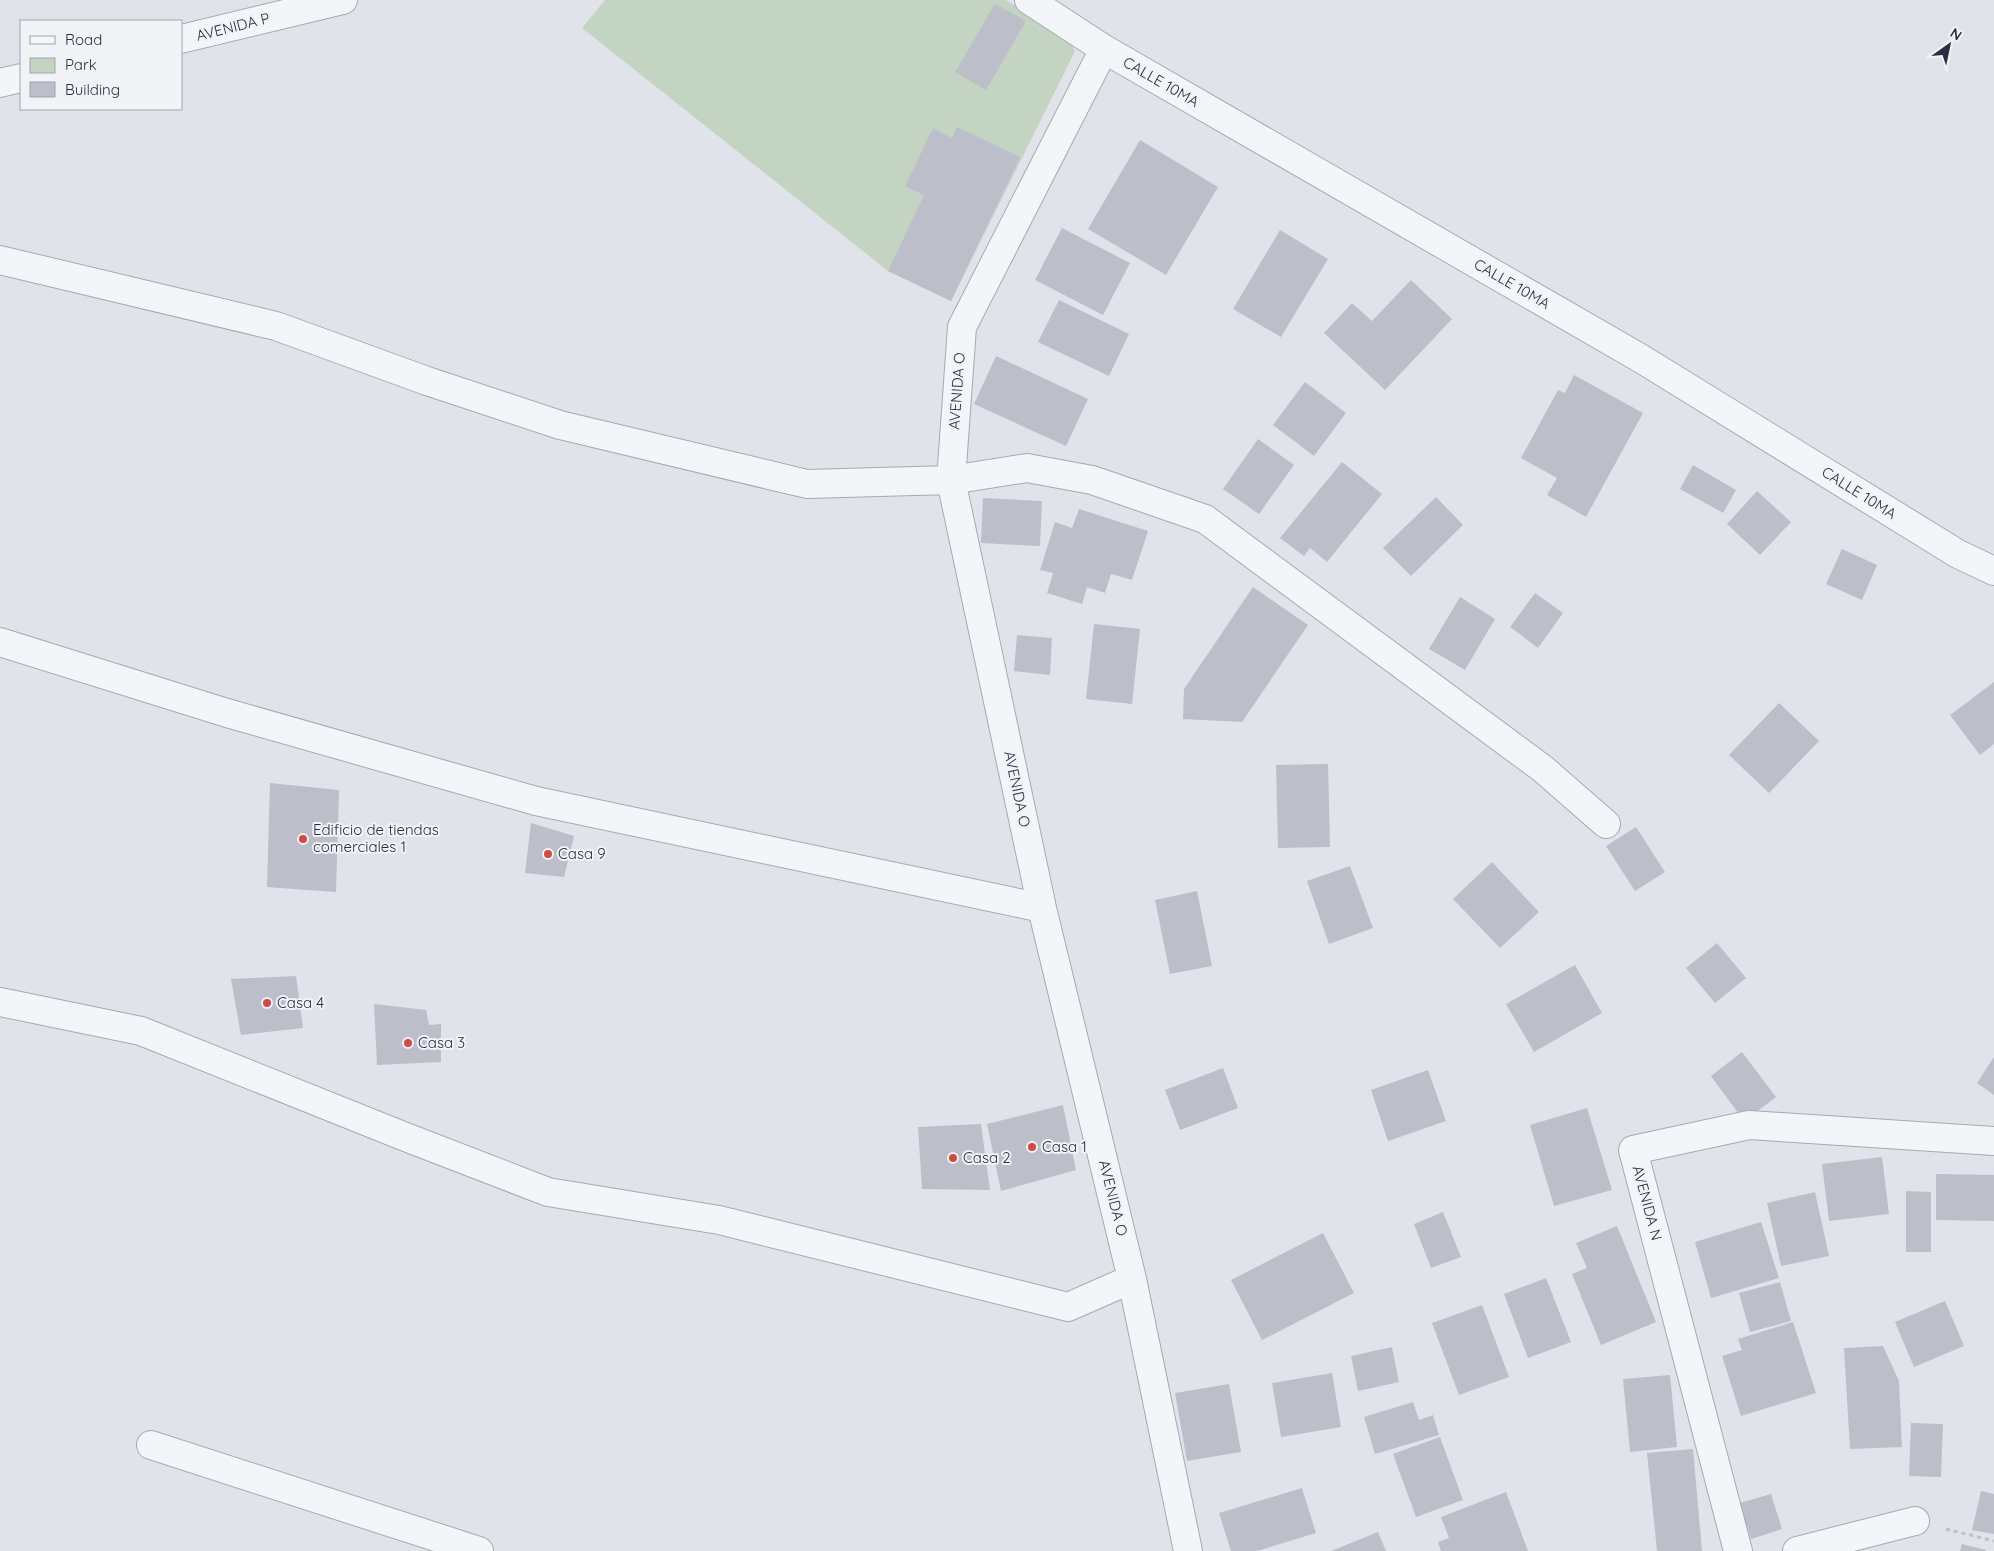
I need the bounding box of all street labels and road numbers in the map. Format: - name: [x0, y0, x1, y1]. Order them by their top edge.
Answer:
- street label: AVENIDA P: [194, 8, 272, 45]
- street label: CALLE 10MA: [1120, 52, 1203, 111]
- street label: CALLE 10MA: [1471, 254, 1554, 313]
- street label: AVENIDA O: [944, 352, 969, 430]
- street label: CALLE 10MA: [1818, 462, 1900, 523]
- street label: AVENIDA O: [1000, 749, 1035, 829]
- street label: AVENIDA O: [1095, 1158, 1132, 1238]
- street label: AVENIDA N: [1628, 1163, 1667, 1242]

